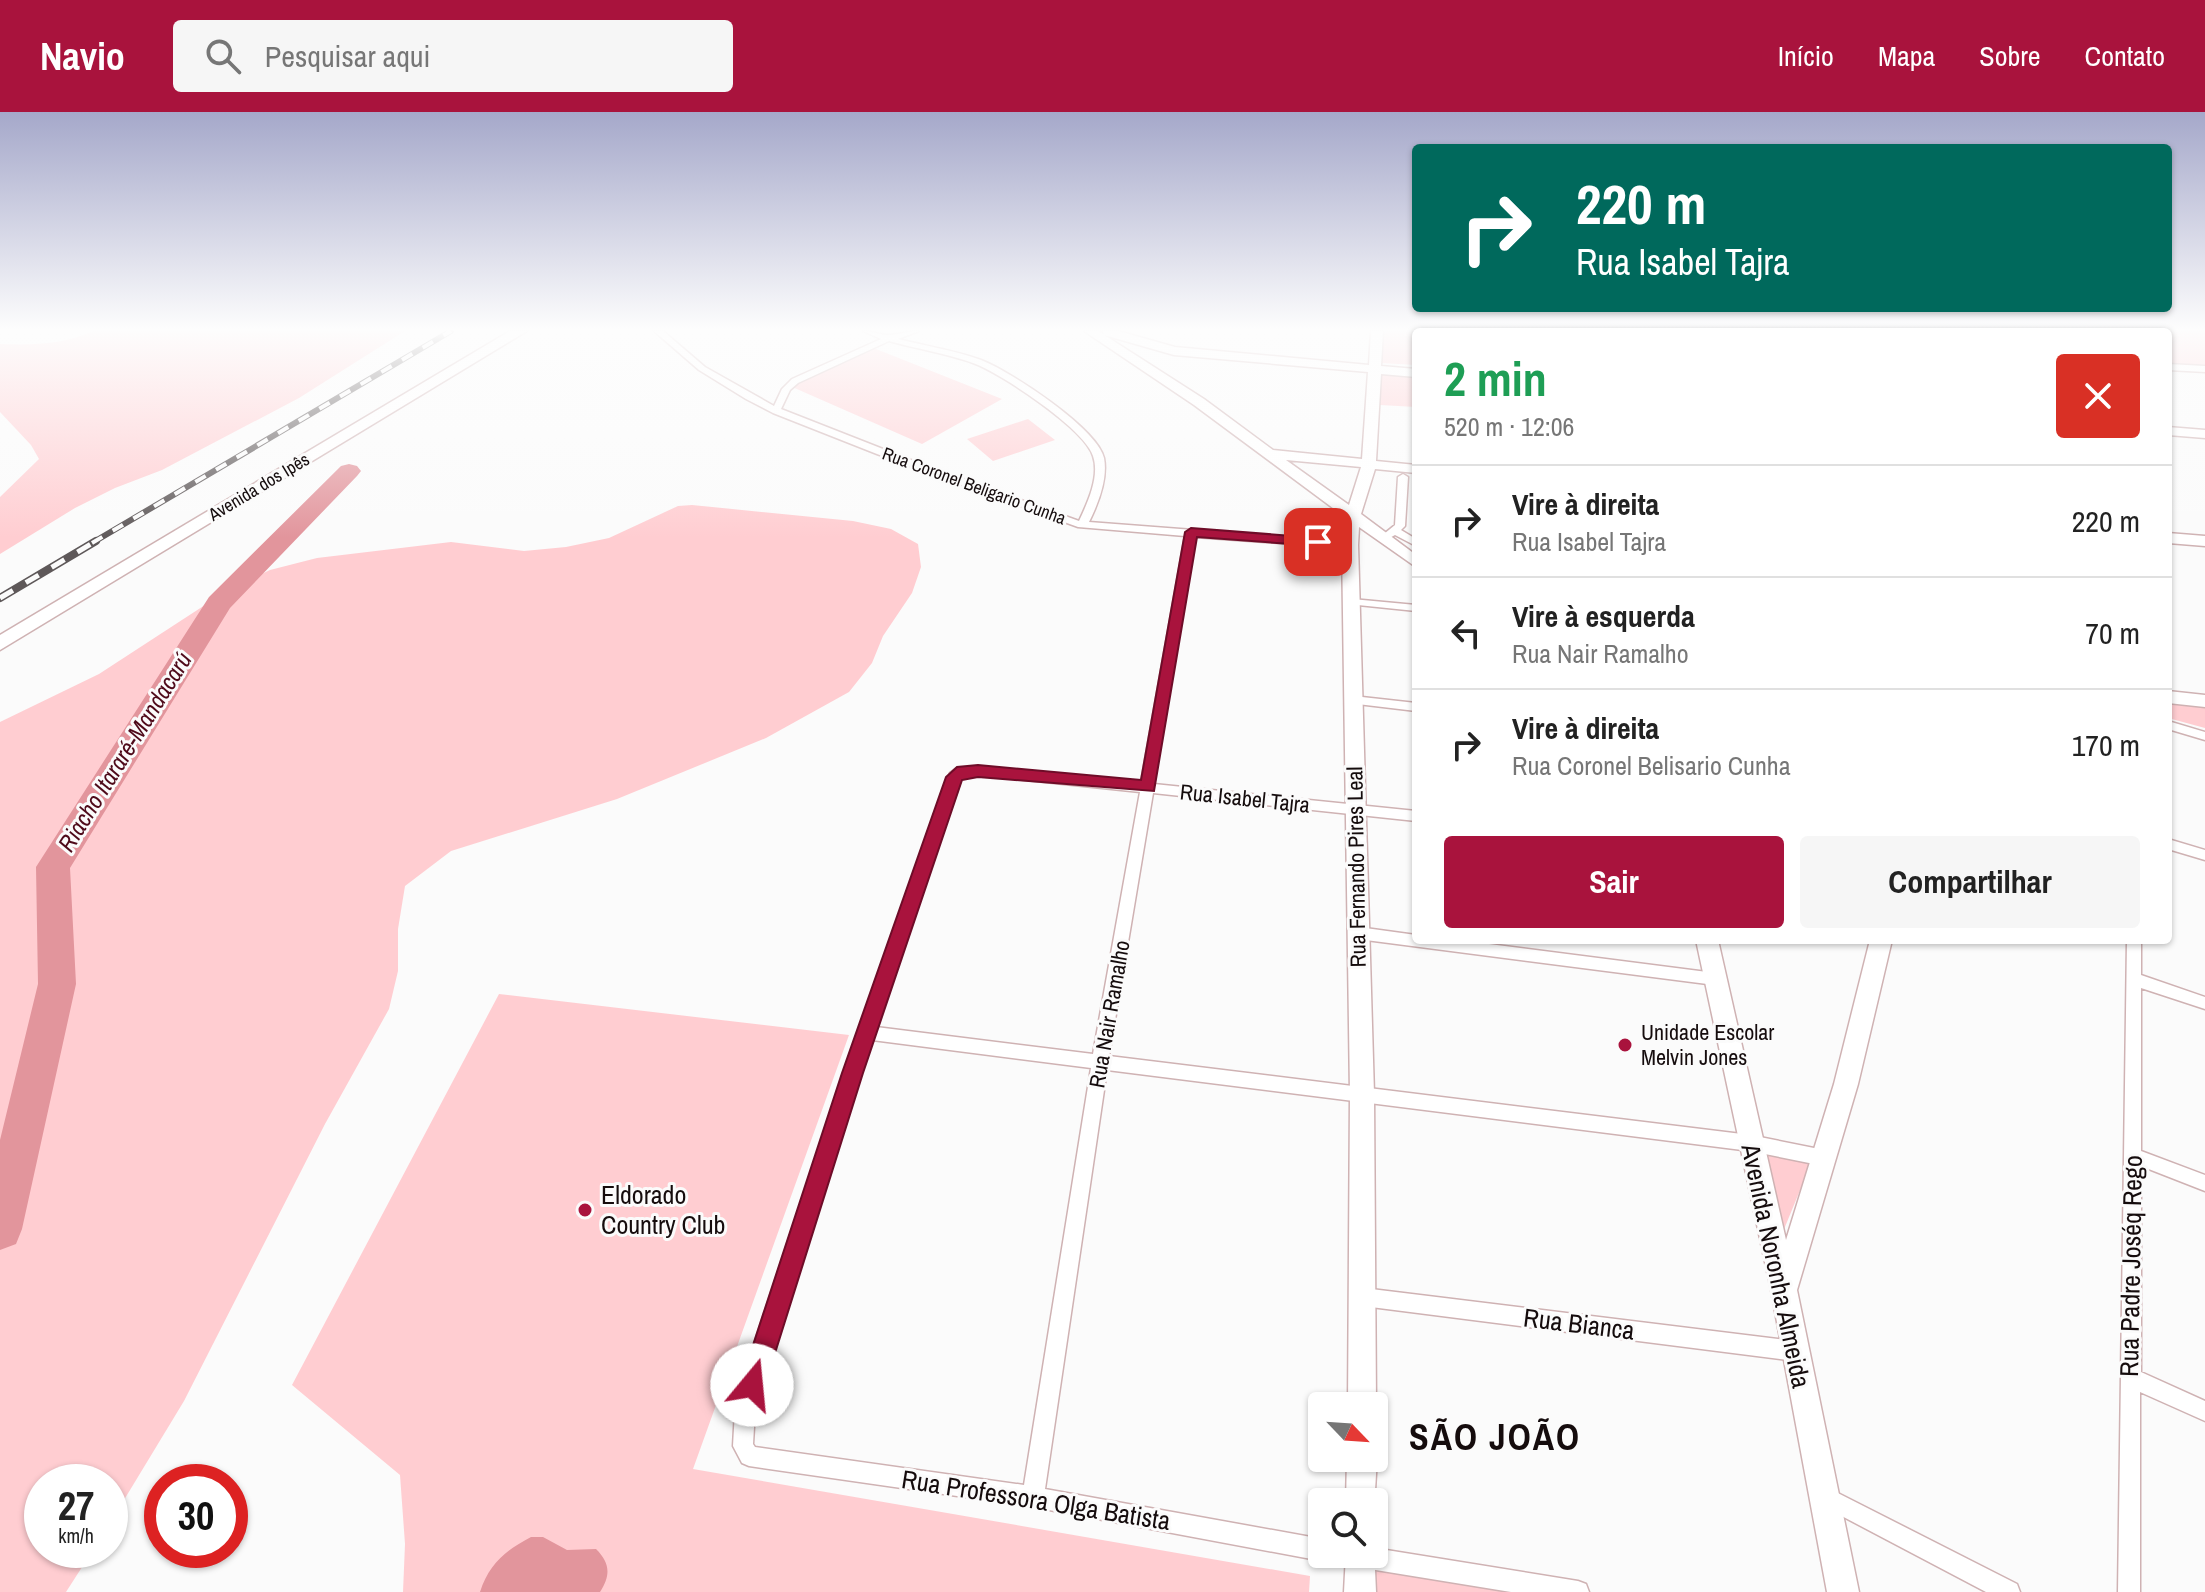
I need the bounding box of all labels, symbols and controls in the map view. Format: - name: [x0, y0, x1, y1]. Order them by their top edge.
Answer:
- search box: [173, 20, 733, 92]
- text: Navio: [40, 31, 125, 82]
- icon: search: [201, 34, 245, 78]
- text: Pesquisar aqui: [265, 36, 430, 76]
- text: Início: [1778, 37, 1834, 75]
- text: Mapa: [1878, 37, 1935, 75]
- text: Sobre: [1979, 37, 2041, 75]
- text: Contato: [2085, 37, 2165, 75]
- text: 220 m: [1576, 166, 1706, 241]
- icon: right: [1444, 176, 1548, 280]
- text: Rua Isabel Tajra: [1576, 238, 1789, 286]
- text: 2 min: [1444, 346, 1547, 411]
- button: close: [2056, 354, 2140, 438]
- text: 520 m · 12:06: [1444, 409, 1574, 444]
- street label: Rua Coronel Beligario Cunha: [879, 441, 1069, 530]
- street label: Avenida dos Ipês: [203, 447, 314, 527]
- text: Vire à direita: [1512, 484, 1659, 524]
- icon: right: [1444, 499, 1488, 543]
- text: 220 m: [2072, 501, 2140, 541]
- pin: [1284, 508, 1352, 576]
- icon: arrive: [1296, 520, 1340, 564]
- text: Rua Isabel Tajra: [1512, 524, 1666, 559]
- text: Vire à esquerda: [1512, 596, 1695, 636]
- icon: left: [1444, 611, 1488, 655]
- text: 70 m: [2085, 613, 2140, 653]
- text: Rua Nair Ramalho: [1512, 636, 1689, 671]
- water label: Riacho Itararé-Mandacarú: [50, 646, 199, 857]
- text: Vire à direita: [1512, 708, 1659, 748]
- icon: right: [1444, 723, 1488, 767]
- text: 170 m: [2072, 725, 2140, 765]
- text: Rua Coronel Belisario Cunha: [1512, 748, 1791, 783]
- street label: Rua Fernando Pires Leal: [1339, 766, 1373, 968]
- street label: Rua Isabel Tajra: [1179, 776, 1311, 820]
- button: Sair: [1444, 836, 1784, 928]
- button: Compartilhar: [1800, 836, 2140, 928]
- street label: Rua Nair Ramalho: [1081, 938, 1137, 1090]
- place label: Unidade Escolar Melvin Jones: [1641, 1017, 1774, 1072]
- marker: Unidade Escolar Melvin Jones: [1616, 1036, 1634, 1054]
- street label: Avenida Noronha Almeida: [1733, 1140, 1819, 1391]
- street label: Rua Padre Joséq Rego: [2111, 1155, 2150, 1377]
- place label: Eldorado Country Club: [601, 1177, 725, 1242]
- marker: Eldorado Country Club: [576, 1201, 594, 1219]
- street label: Rua Bianca: [1522, 1299, 1637, 1348]
- position arrow: [710, 1343, 794, 1427]
- north arrow: [1308, 1392, 1388, 1472]
- map controls: [1308, 1392, 1388, 1568]
- district label: SÃO JOÃO: [1409, 1413, 1581, 1461]
- street label: Rua Professora Olga Batista: [899, 1461, 1173, 1538]
- speed limit sign: 30: [144, 1464, 248, 1568]
- text: 27: [58, 1479, 94, 1532]
- button: search: [1308, 1488, 1388, 1568]
- text: km/h: [58, 1522, 94, 1549]

